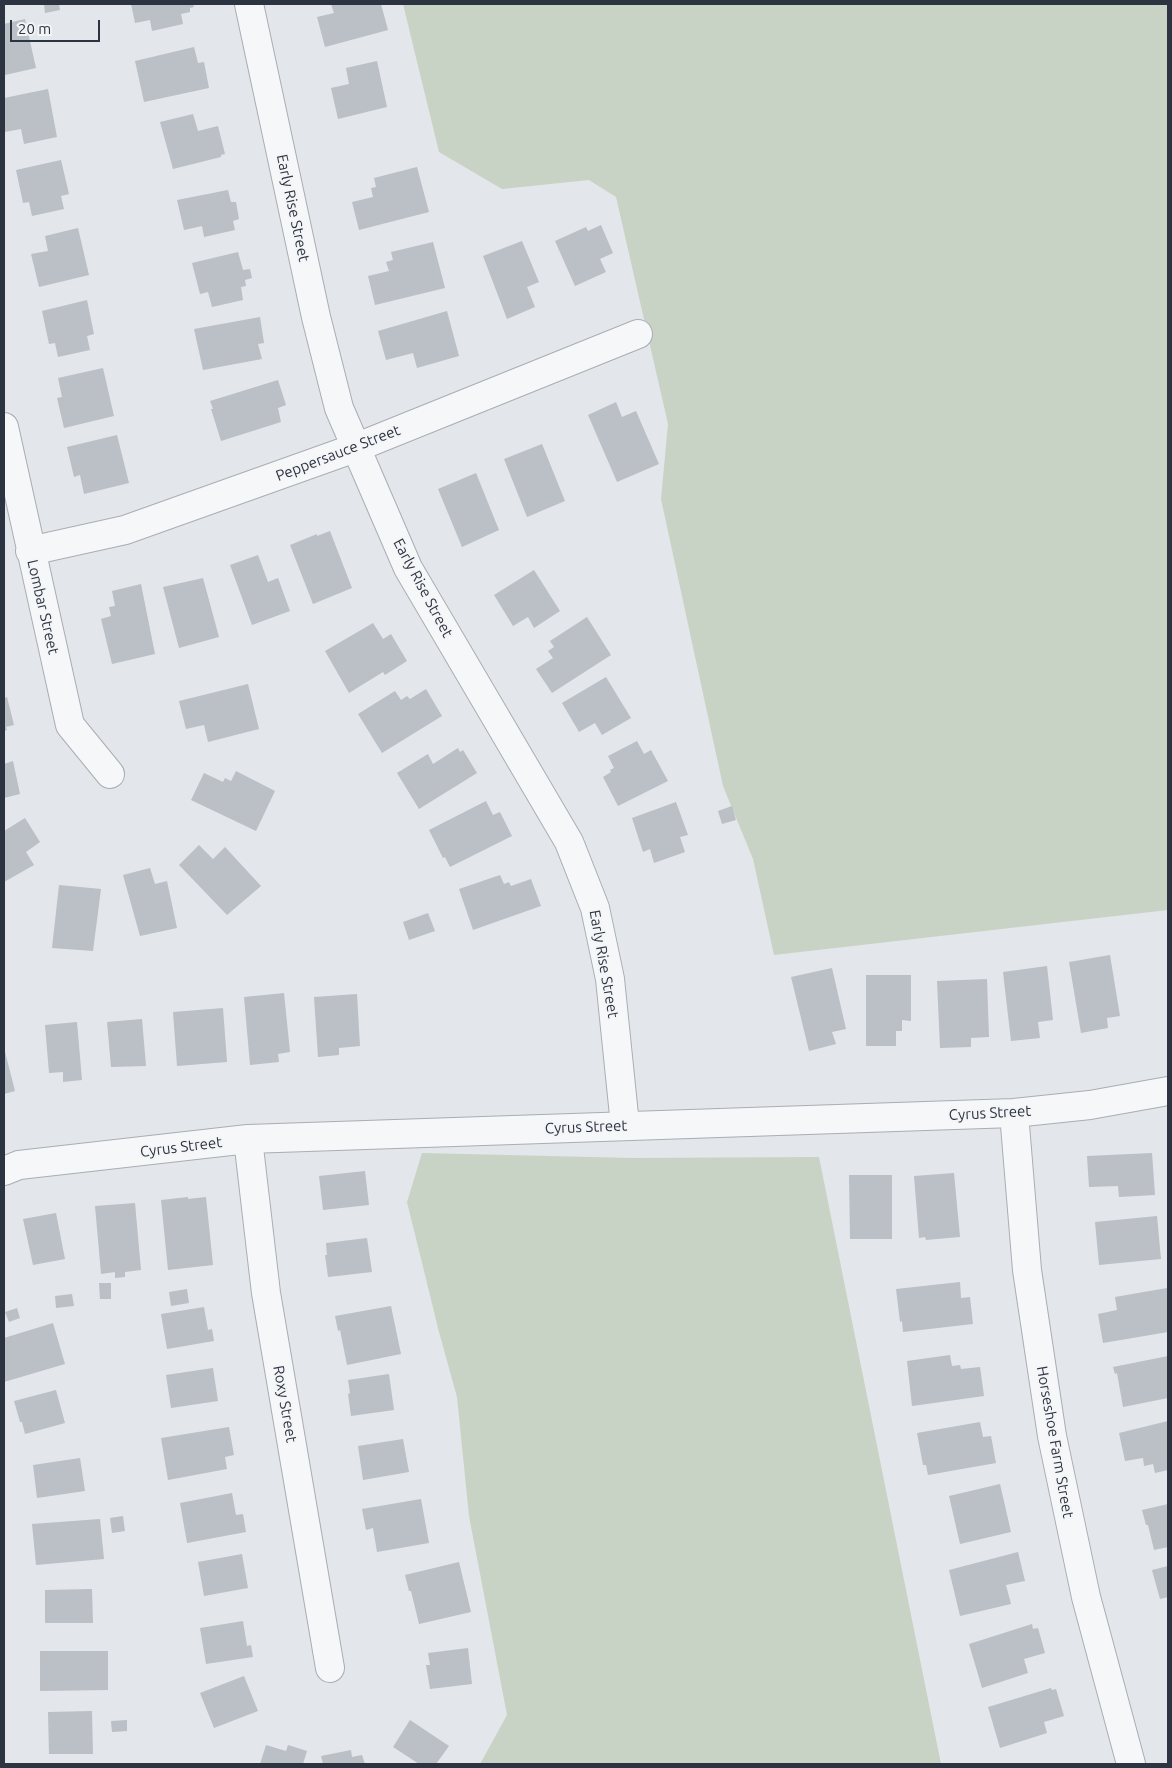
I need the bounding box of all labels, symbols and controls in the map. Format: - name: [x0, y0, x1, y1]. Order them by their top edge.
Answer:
- scale bar: [12, 10, 102, 42]
- text: 20 m: [18, 20, 51, 37]
- street label: Early Rise Street: [273, 153, 313, 263]
- street label: Peppersauce Street: [273, 421, 403, 485]
- street label: Early Rise Street: [389, 535, 457, 641]
- street label: Lombar Street: [23, 558, 63, 656]
- street label: Early Rise Street: [586, 909, 622, 1019]
- street label: Cyrus Street: [948, 1102, 1032, 1124]
- street label: Cyrus Street: [544, 1117, 628, 1137]
- street label: Cyrus Street: [139, 1133, 223, 1161]
- street label: Roxy Street: [269, 1364, 301, 1444]
- street label: Horseshoe Farm Street: [1033, 1364, 1077, 1520]

